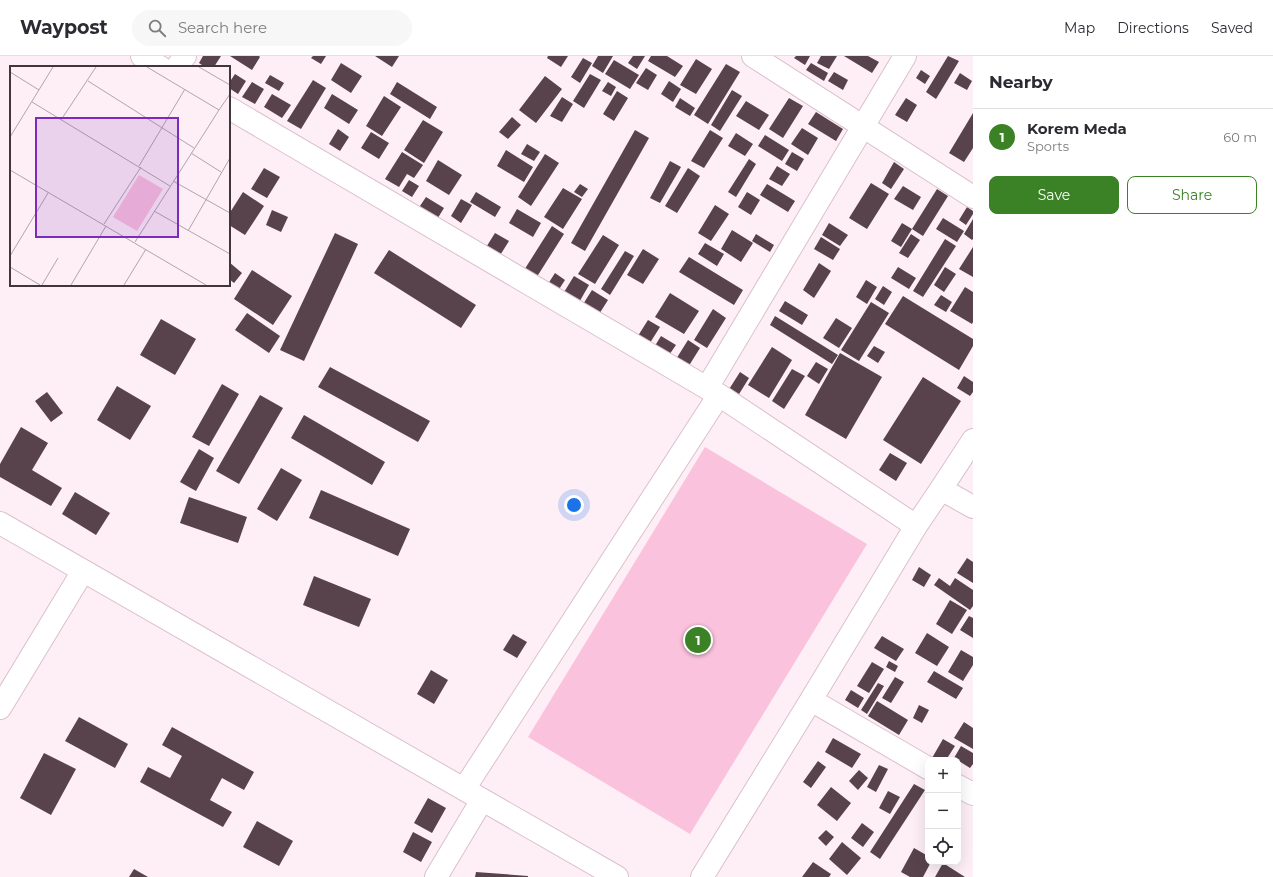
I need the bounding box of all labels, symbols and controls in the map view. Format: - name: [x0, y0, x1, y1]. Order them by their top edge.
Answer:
- search box: [132, 10, 412, 46]
- text: Waypost: [20, 16, 108, 39]
- icon: search: [146, 17, 168, 39]
- text: Search here: [178, 18, 267, 37]
- text: Map: [1064, 19, 1095, 37]
- text: Directions: [1117, 19, 1189, 37]
- text: Saved: [1211, 19, 1253, 37]
- inset map: [10, 66, 230, 286]
- text: Nearby: [989, 72, 1053, 92]
- text: Korem Meda: [1027, 119, 1127, 138]
- text: 1: [999, 129, 1005, 145]
- text: 60 m: [1223, 129, 1257, 145]
- text: Sports: [1027, 138, 1069, 154]
- button: Save: [989, 176, 1119, 214]
- button: Share: [1127, 176, 1257, 214]
- your location: [564, 495, 584, 515]
- pin: 1: [685, 625, 711, 655]
- map controls: [925, 757, 961, 865]
- button: +: [925, 757, 961, 793]
- button: −: [925, 793, 961, 829]
- button: locate: [925, 829, 961, 865]

